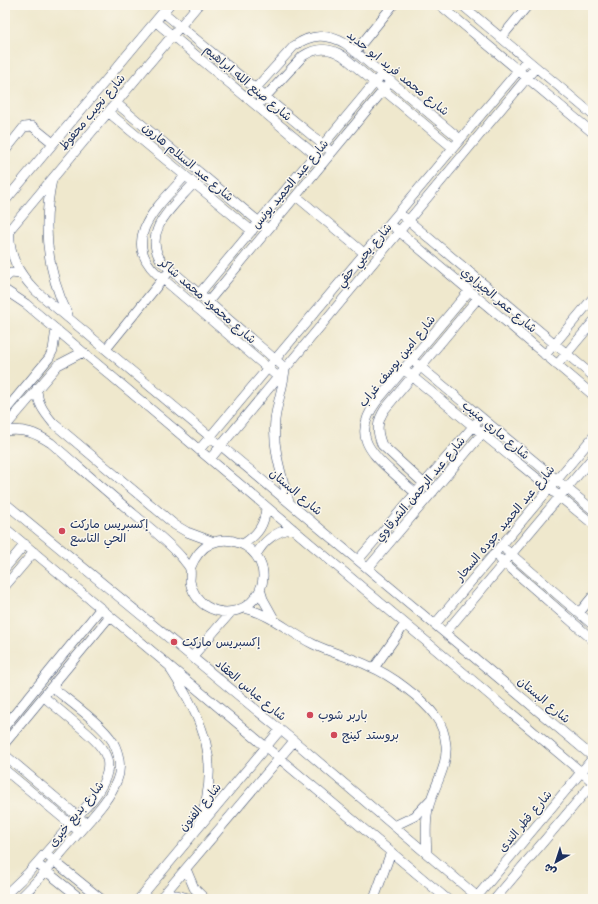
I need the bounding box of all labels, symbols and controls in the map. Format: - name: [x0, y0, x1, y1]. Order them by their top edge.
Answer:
- street label: شارع محمد فريد ابو حديد: [343, 28, 452, 120]
- street label: شارع صنع الله ابراهيم: [200, 42, 295, 125]
- street label: شارع نجيب محفوظ: [56, 71, 130, 154]
- street label: شارع عبد السلام هارون: [138, 120, 236, 206]
- street label: شارع عبد الحميد يونس: [249, 137, 333, 233]
- street label: شارع يحيي حقي: [333, 220, 398, 292]
- street label: شارع محمود محمد شاكر: [155, 255, 259, 348]
- street label: شارع عمر الجيزاوي: [457, 264, 540, 337]
- street label: شارع امين يوسف غراب: [356, 312, 440, 411]
- street label: شارع ماري منيب: [458, 398, 533, 464]
- street label: شارع عبد الرحمن الشرقاوي: [372, 434, 470, 546]
- street label: شارع عبد الحميد جوده السحار: [452, 462, 559, 586]
- street label: شارع البستان: [266, 466, 325, 520]
- place label: إكسبريس ماركت الحي التاسع: [70, 517, 148, 549]
- marker: إكسبريس ماركت الحي التاسع: [57, 526, 67, 536]
- place label: إكسبريس ماركت: [182, 635, 260, 650]
- marker: إكسبريس ماركت: [169, 637, 179, 647]
- street label: شارع عباس العقاد: [212, 656, 289, 725]
- street label: شارع البستان: [514, 674, 573, 728]
- place label: باربر شوب: [318, 708, 367, 723]
- marker: باربر شوب: [305, 710, 315, 720]
- place label: بروستد كينج: [342, 728, 399, 744]
- marker: بروستد كينج: [329, 730, 339, 740]
- street label: شارع بديع خيرى: [45, 778, 108, 851]
- street label: شارع الفنون: [176, 780, 226, 835]
- street label: شارع قطر الندى: [495, 787, 556, 856]
- north arrow: [536, 842, 576, 882]
- text: ش: [541, 861, 559, 878]

